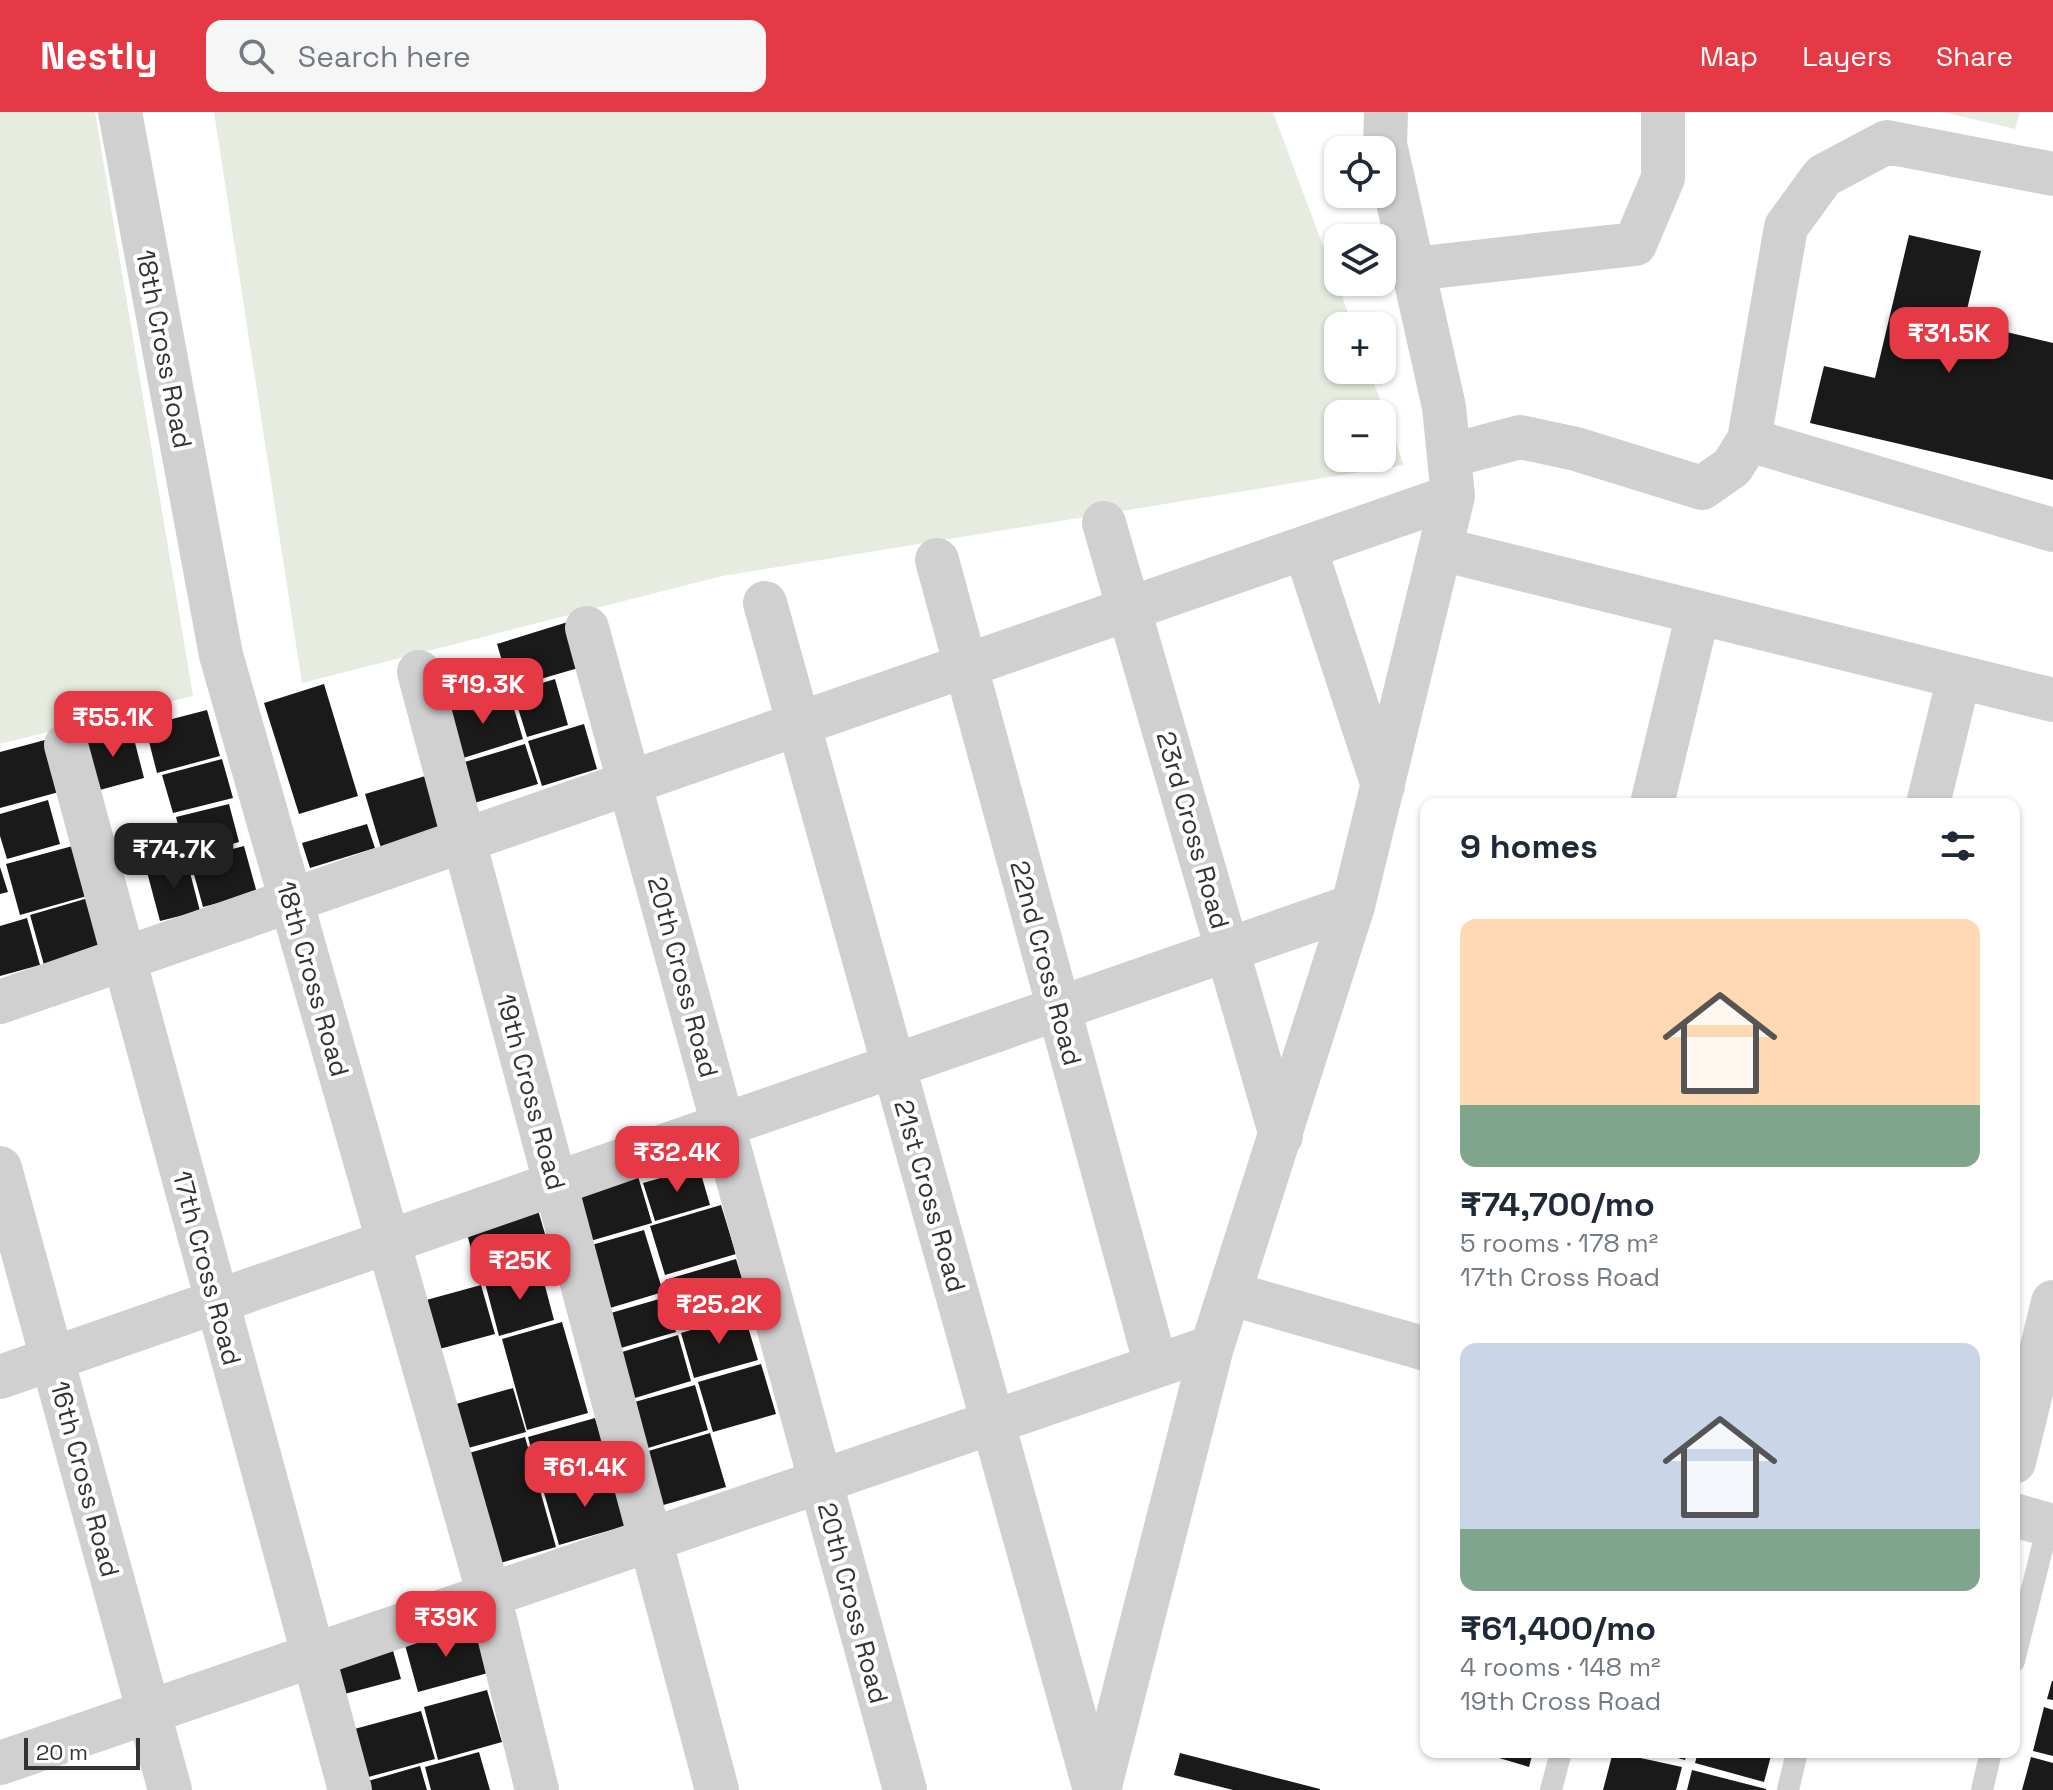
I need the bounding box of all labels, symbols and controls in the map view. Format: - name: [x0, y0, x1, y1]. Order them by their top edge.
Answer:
- search box: [206, 20, 766, 92]
- text: Nestly: [40, 32, 158, 80]
- icon: search: [234, 34, 278, 78]
- text: Search here: [298, 37, 471, 76]
- text: Map: [1700, 38, 1758, 74]
- text: Layers: [1802, 38, 1892, 74]
- text: Share: [1936, 38, 2013, 74]
- map controls: [1324, 136, 1396, 472]
- button: locate: [1324, 136, 1396, 208]
- button: layers: [1324, 224, 1396, 296]
- street label: 18th Cross Road: [128, 247, 200, 451]
- pin: ₹31.5K: [1884, 307, 2014, 375]
- button: +: [1324, 312, 1396, 384]
- text: ₹31.5K: [1908, 316, 1990, 350]
- button: −: [1324, 400, 1396, 472]
- pin: ₹19.3K: [418, 658, 548, 726]
- text: ₹19.3K: [441, 667, 525, 701]
- pin: ₹55.1K: [48, 691, 178, 759]
- text: ₹55.1K: [72, 700, 154, 734]
- street label: 23rd Cross Road: [1149, 727, 1237, 933]
- pin: ₹74.7K: [109, 823, 239, 891]
- icon: filters: [1936, 824, 1980, 868]
- text: 9 homes: [1460, 825, 1598, 868]
- text: ₹74.7K: [132, 832, 216, 866]
- street label: 22nd Cross Road: [1002, 857, 1090, 1069]
- street label: 20th Cross Road: [640, 873, 726, 1081]
- street label: 18th Cross Road: [269, 877, 357, 1081]
- icon: home: [1648, 971, 1792, 1115]
- street label: 19th Cross Road: [489, 990, 573, 1194]
- street label: 21st Cross Road: [886, 1096, 974, 1296]
- pin: ₹32.4K: [612, 1126, 742, 1194]
- text: ₹32.4K: [633, 1135, 721, 1169]
- street label: 17th Cross Road: [165, 1167, 249, 1369]
- text: ₹74,700/mo: [1460, 1183, 1655, 1226]
- text: 5 rooms · 178 m²: [1460, 1226, 1658, 1260]
- pin: ₹25K: [473, 1234, 567, 1302]
- text: ₹25K: [488, 1243, 552, 1277]
- text: 17th Cross Road: [1460, 1260, 1660, 1294]
- pin: ₹25.2K: [654, 1278, 784, 1346]
- text: ₹25.2K: [676, 1287, 762, 1321]
- street label: 16th Cross Road: [43, 1377, 127, 1581]
- icon: home: [1648, 1395, 1792, 1539]
- pin: ₹61.4K: [520, 1441, 650, 1509]
- text: ₹61.4K: [543, 1450, 627, 1484]
- street label: 20th Cross Road: [810, 1499, 896, 1707]
- pin: ₹39K: [399, 1591, 493, 1659]
- text: ₹39K: [414, 1600, 478, 1634]
- text: ₹61,400/mo: [1460, 1607, 1656, 1650]
- text: 4 rooms · 148 m²: [1460, 1650, 1661, 1684]
- text: 19th Cross Road: [1460, 1684, 1661, 1718]
- scale bar: [24, 1734, 140, 1770]
- text: 20 m: [36, 1738, 88, 1766]

